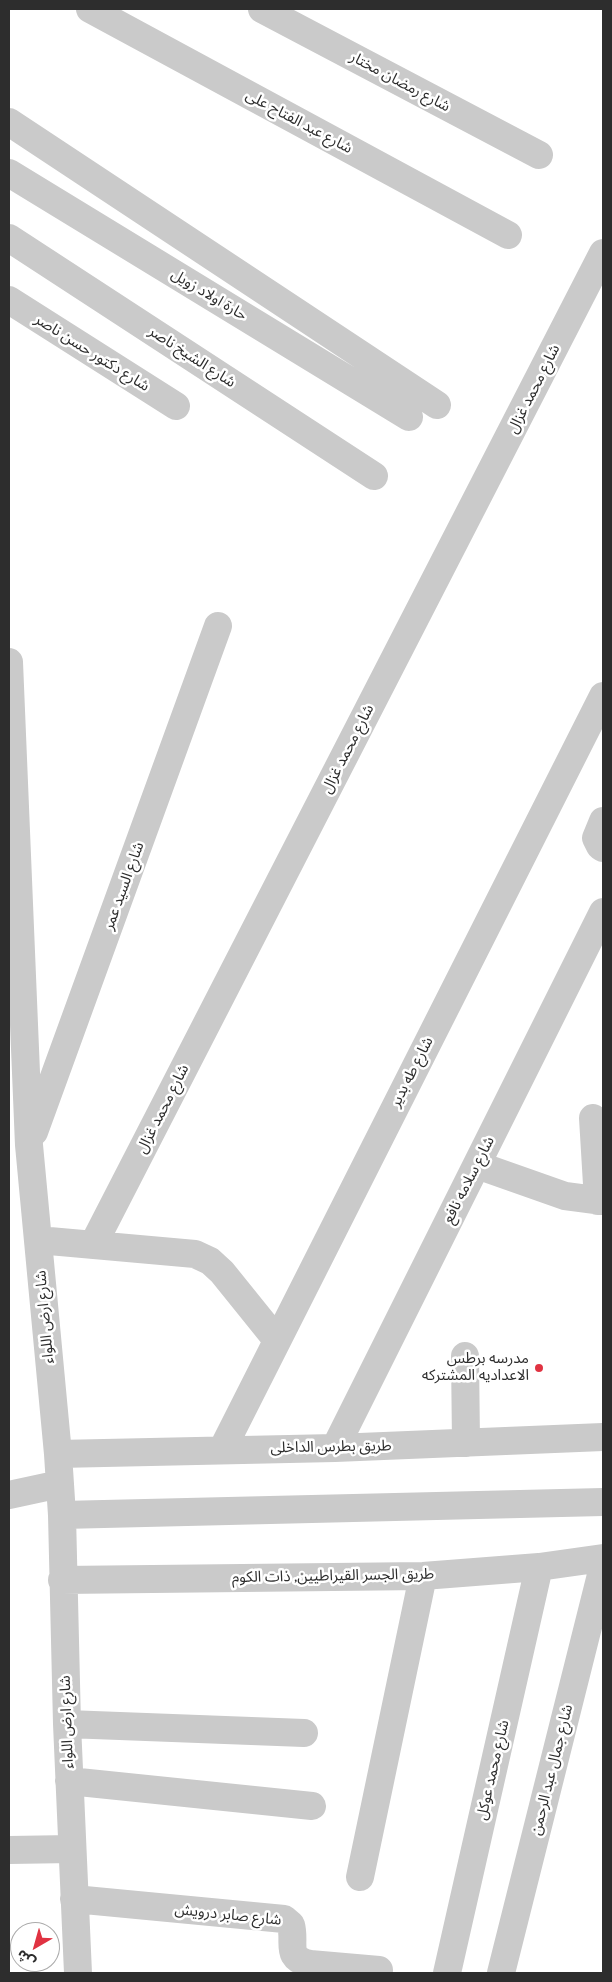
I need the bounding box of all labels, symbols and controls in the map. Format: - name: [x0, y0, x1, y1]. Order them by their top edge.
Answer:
- street label: شارع رمضان مختار: [347, 48, 453, 116]
- street label: شارع عبد الفتاح على: [243, 86, 355, 158]
- street label: حارة اولاد زويل: [168, 265, 250, 325]
- street label: شارع دكتور حسن ناصر: [31, 310, 153, 396]
- street label: شارع الشيخ ناصر: [145, 322, 239, 392]
- street label: شارع محمد غزال: [504, 341, 564, 437]
- street label: شارع محمد غزال: [318, 701, 378, 797]
- street label: شارع السيد عمر: [100, 840, 148, 932]
- street label: شارع طه بدير: [387, 1034, 437, 1110]
- street label: شارع محمد غزال: [133, 1061, 193, 1157]
- street label: شارع سلامه نافع: [439, 1133, 499, 1227]
- street label: شارع ارض اللواء: [32, 1270, 58, 1364]
- place label: مدرسه برطس الاعداديه المشتركه: [422, 1350, 529, 1385]
- marker: مدرسه برطس الاعداديه المشتركه: [533, 1362, 545, 1374]
- street label: طريق بطرس الداخلى: [270, 1437, 392, 1457]
- street label: طريق الجسر القيراطيين, ذات الكوم: [232, 1565, 434, 1587]
- street label: شارع ارض اللواء: [56, 1675, 78, 1769]
- street label: شارع جمال عبد الرحمن: [527, 1703, 577, 1837]
- street label: شارع محمد عوكل: [473, 1718, 513, 1822]
- street label: شارع صابر درويش: [174, 1900, 282, 1930]
- north arrow: [10, 1922, 60, 1972]
- text: ش: [13, 1946, 39, 1971]

